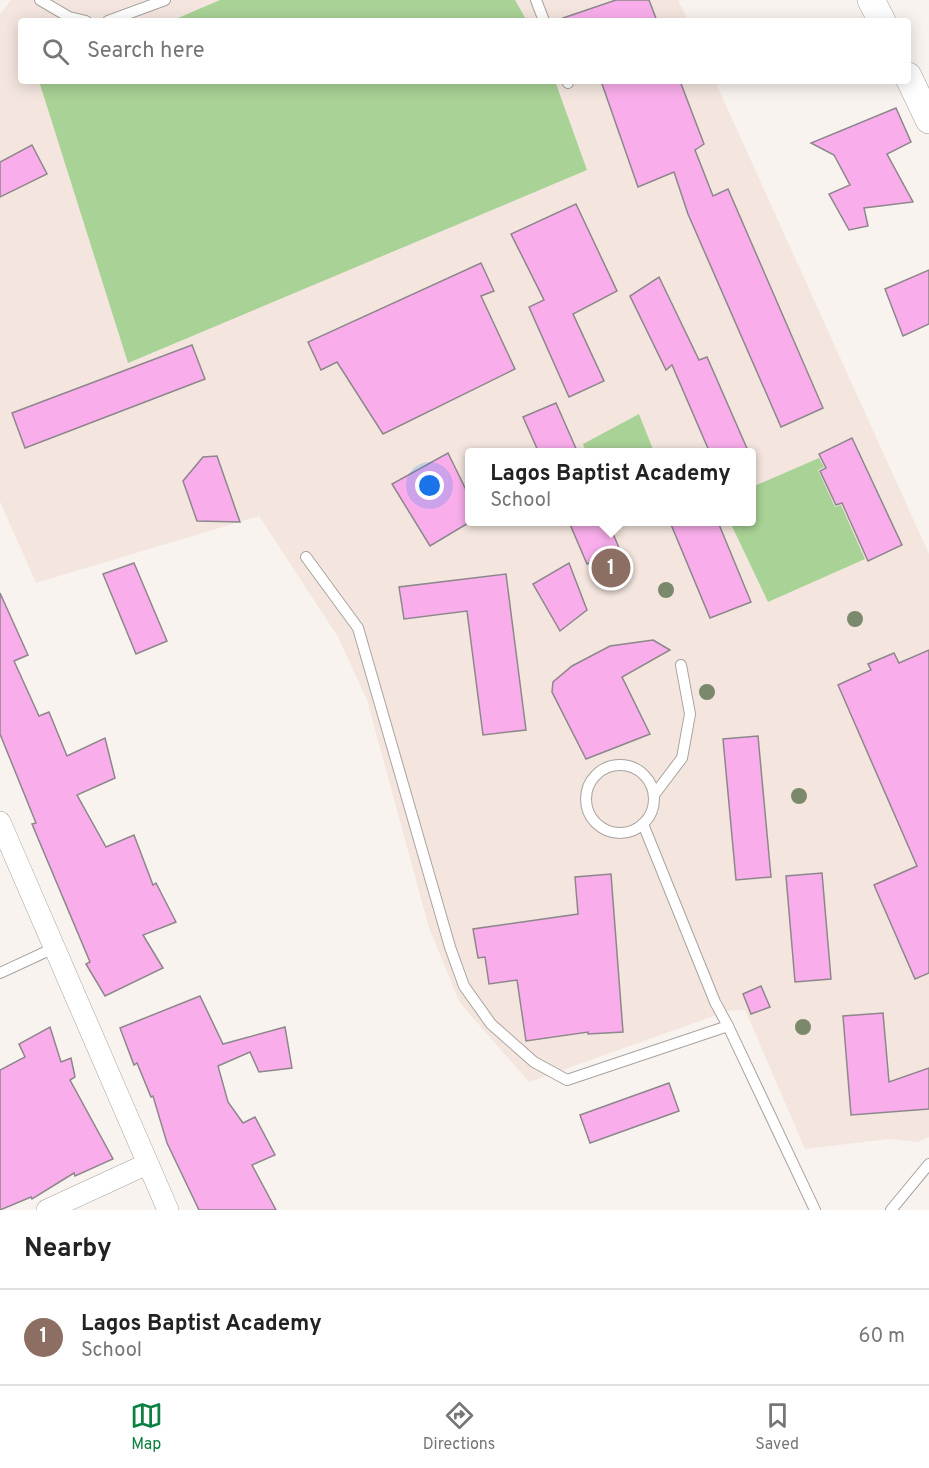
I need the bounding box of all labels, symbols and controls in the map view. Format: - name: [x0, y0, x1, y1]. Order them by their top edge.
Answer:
- search box: [18, 18, 911, 84]
- icon: search: [39, 35, 72, 68]
- text: Search here: [87, 38, 205, 65]
- popup: [465, 448, 756, 526]
- text: Lagos Baptist Academy: [490, 461, 731, 488]
- your location: [415, 471, 444, 500]
- text: School: [490, 488, 551, 514]
- pin: 1: [592, 546, 630, 590]
- text: Nearby: [24, 1233, 112, 1266]
- text: Lagos Baptist Academy: [81, 1311, 322, 1338]
- text: 1: [40, 1324, 48, 1350]
- text: 60 m: [859, 1324, 905, 1350]
- text: School: [81, 1338, 142, 1364]
- tab: Map: [130, 1399, 163, 1455]
- tab: Directions: [423, 1399, 495, 1455]
- tab: Saved: [755, 1399, 799, 1455]

